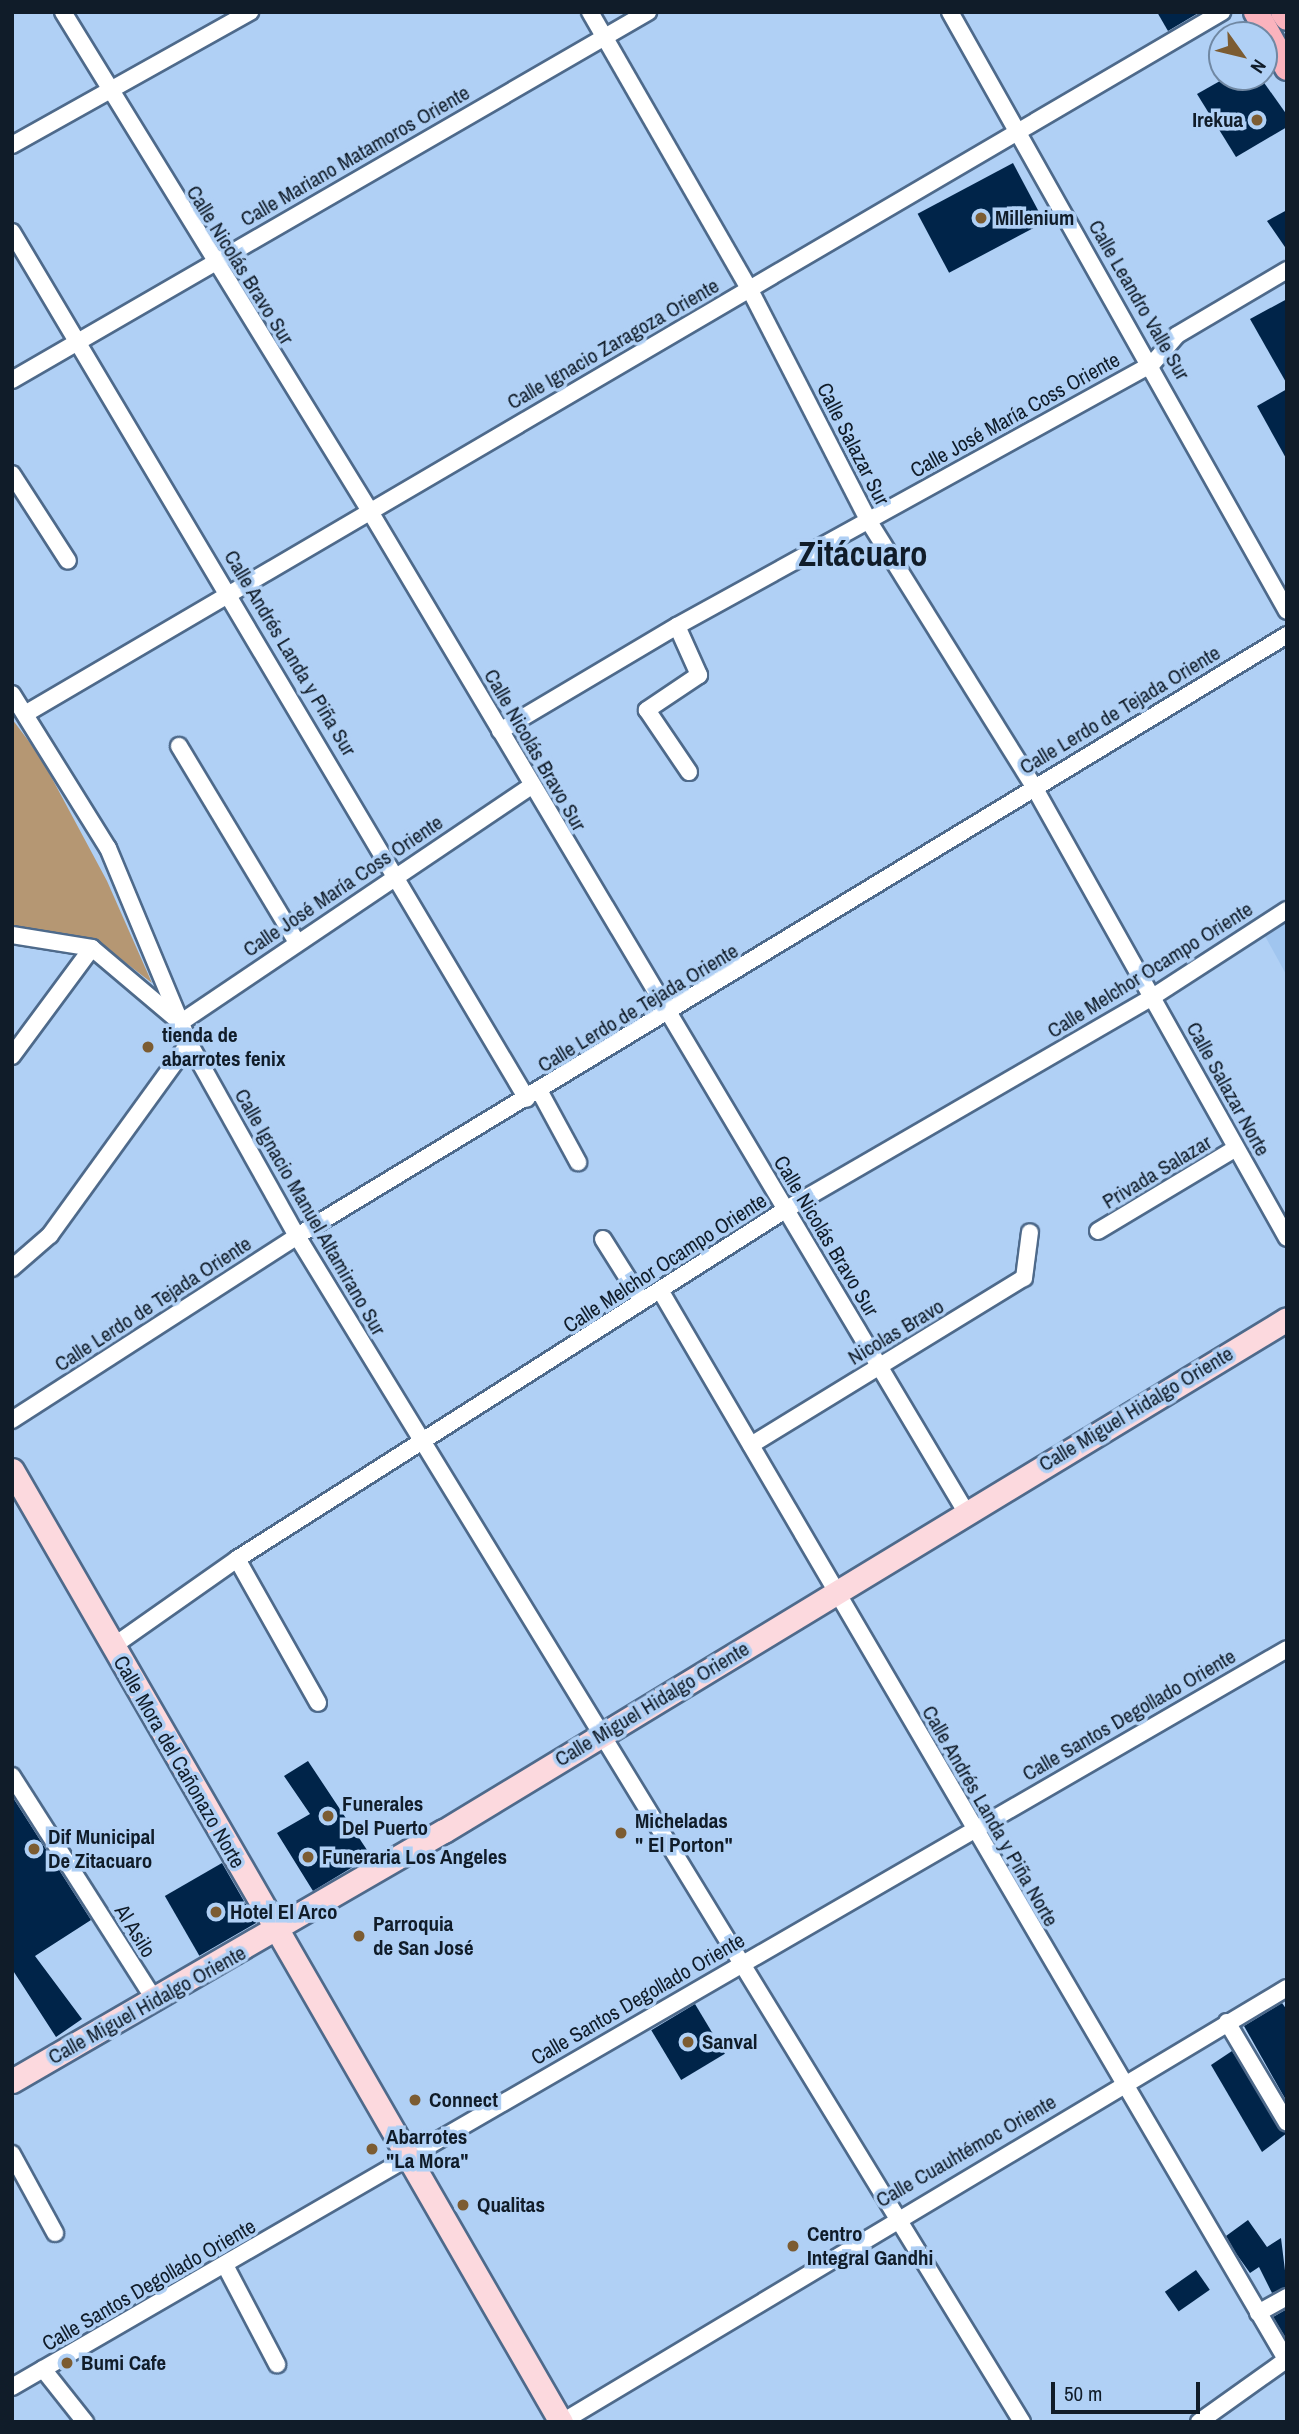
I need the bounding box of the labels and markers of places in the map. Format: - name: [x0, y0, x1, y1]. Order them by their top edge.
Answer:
- place label: Irekua: [1192, 107, 1243, 133]
- marker: Irekua: [1249, 112, 1265, 128]
- place label: Millenium: [995, 205, 1074, 231]
- marker: Millenium: [973, 210, 989, 226]
- place label: tienda de abarrotes fenix: [162, 1022, 285, 1072]
- marker: tienda de abarrotes fenix: [140, 1039, 156, 1055]
- place label: Funerales Del Puerto: [342, 1791, 428, 1841]
- marker: Funerales Del Puerto: [320, 1808, 336, 1824]
- place label: Micheladas " El Porton": [635, 1808, 733, 1858]
- place label: Dif Municipal De Zitacuaro: [48, 1824, 155, 1874]
- marker: Micheladas " El Porton": [613, 1825, 629, 1841]
- marker: Dif Municipal De Zitacuaro: [26, 1841, 42, 1857]
- place label: Funeraria Los Angeles: [322, 1844, 508, 1870]
- marker: Funeraria Los Angeles: [300, 1849, 316, 1865]
- place label: Hotel El Arco: [230, 1899, 338, 1925]
- marker: Hotel El Arco: [208, 1904, 224, 1920]
- place label: Parroquia de San José: [373, 1911, 474, 1961]
- marker: Parroquia de San José: [351, 1928, 367, 1944]
- place label: Sanval: [702, 2029, 758, 2055]
- marker: Sanval: [680, 2034, 696, 2050]
- place label: Connect: [429, 2087, 498, 2113]
- marker: Connect: [407, 2092, 423, 2108]
- place label: Abarrotes "La Mora": [386, 2124, 468, 2174]
- marker: Abarrotes "La Mora": [364, 2141, 380, 2157]
- place label: Qualitas: [477, 2192, 545, 2218]
- marker: Qualitas: [455, 2197, 471, 2213]
- place label: Centro Integral Gandhi: [807, 2221, 933, 2271]
- marker: Centro Integral Gandhi: [785, 2238, 801, 2254]
- place label: Bumi Cafe: [81, 2350, 166, 2376]
- marker: Bumi Cafe: [59, 2355, 75, 2371]

